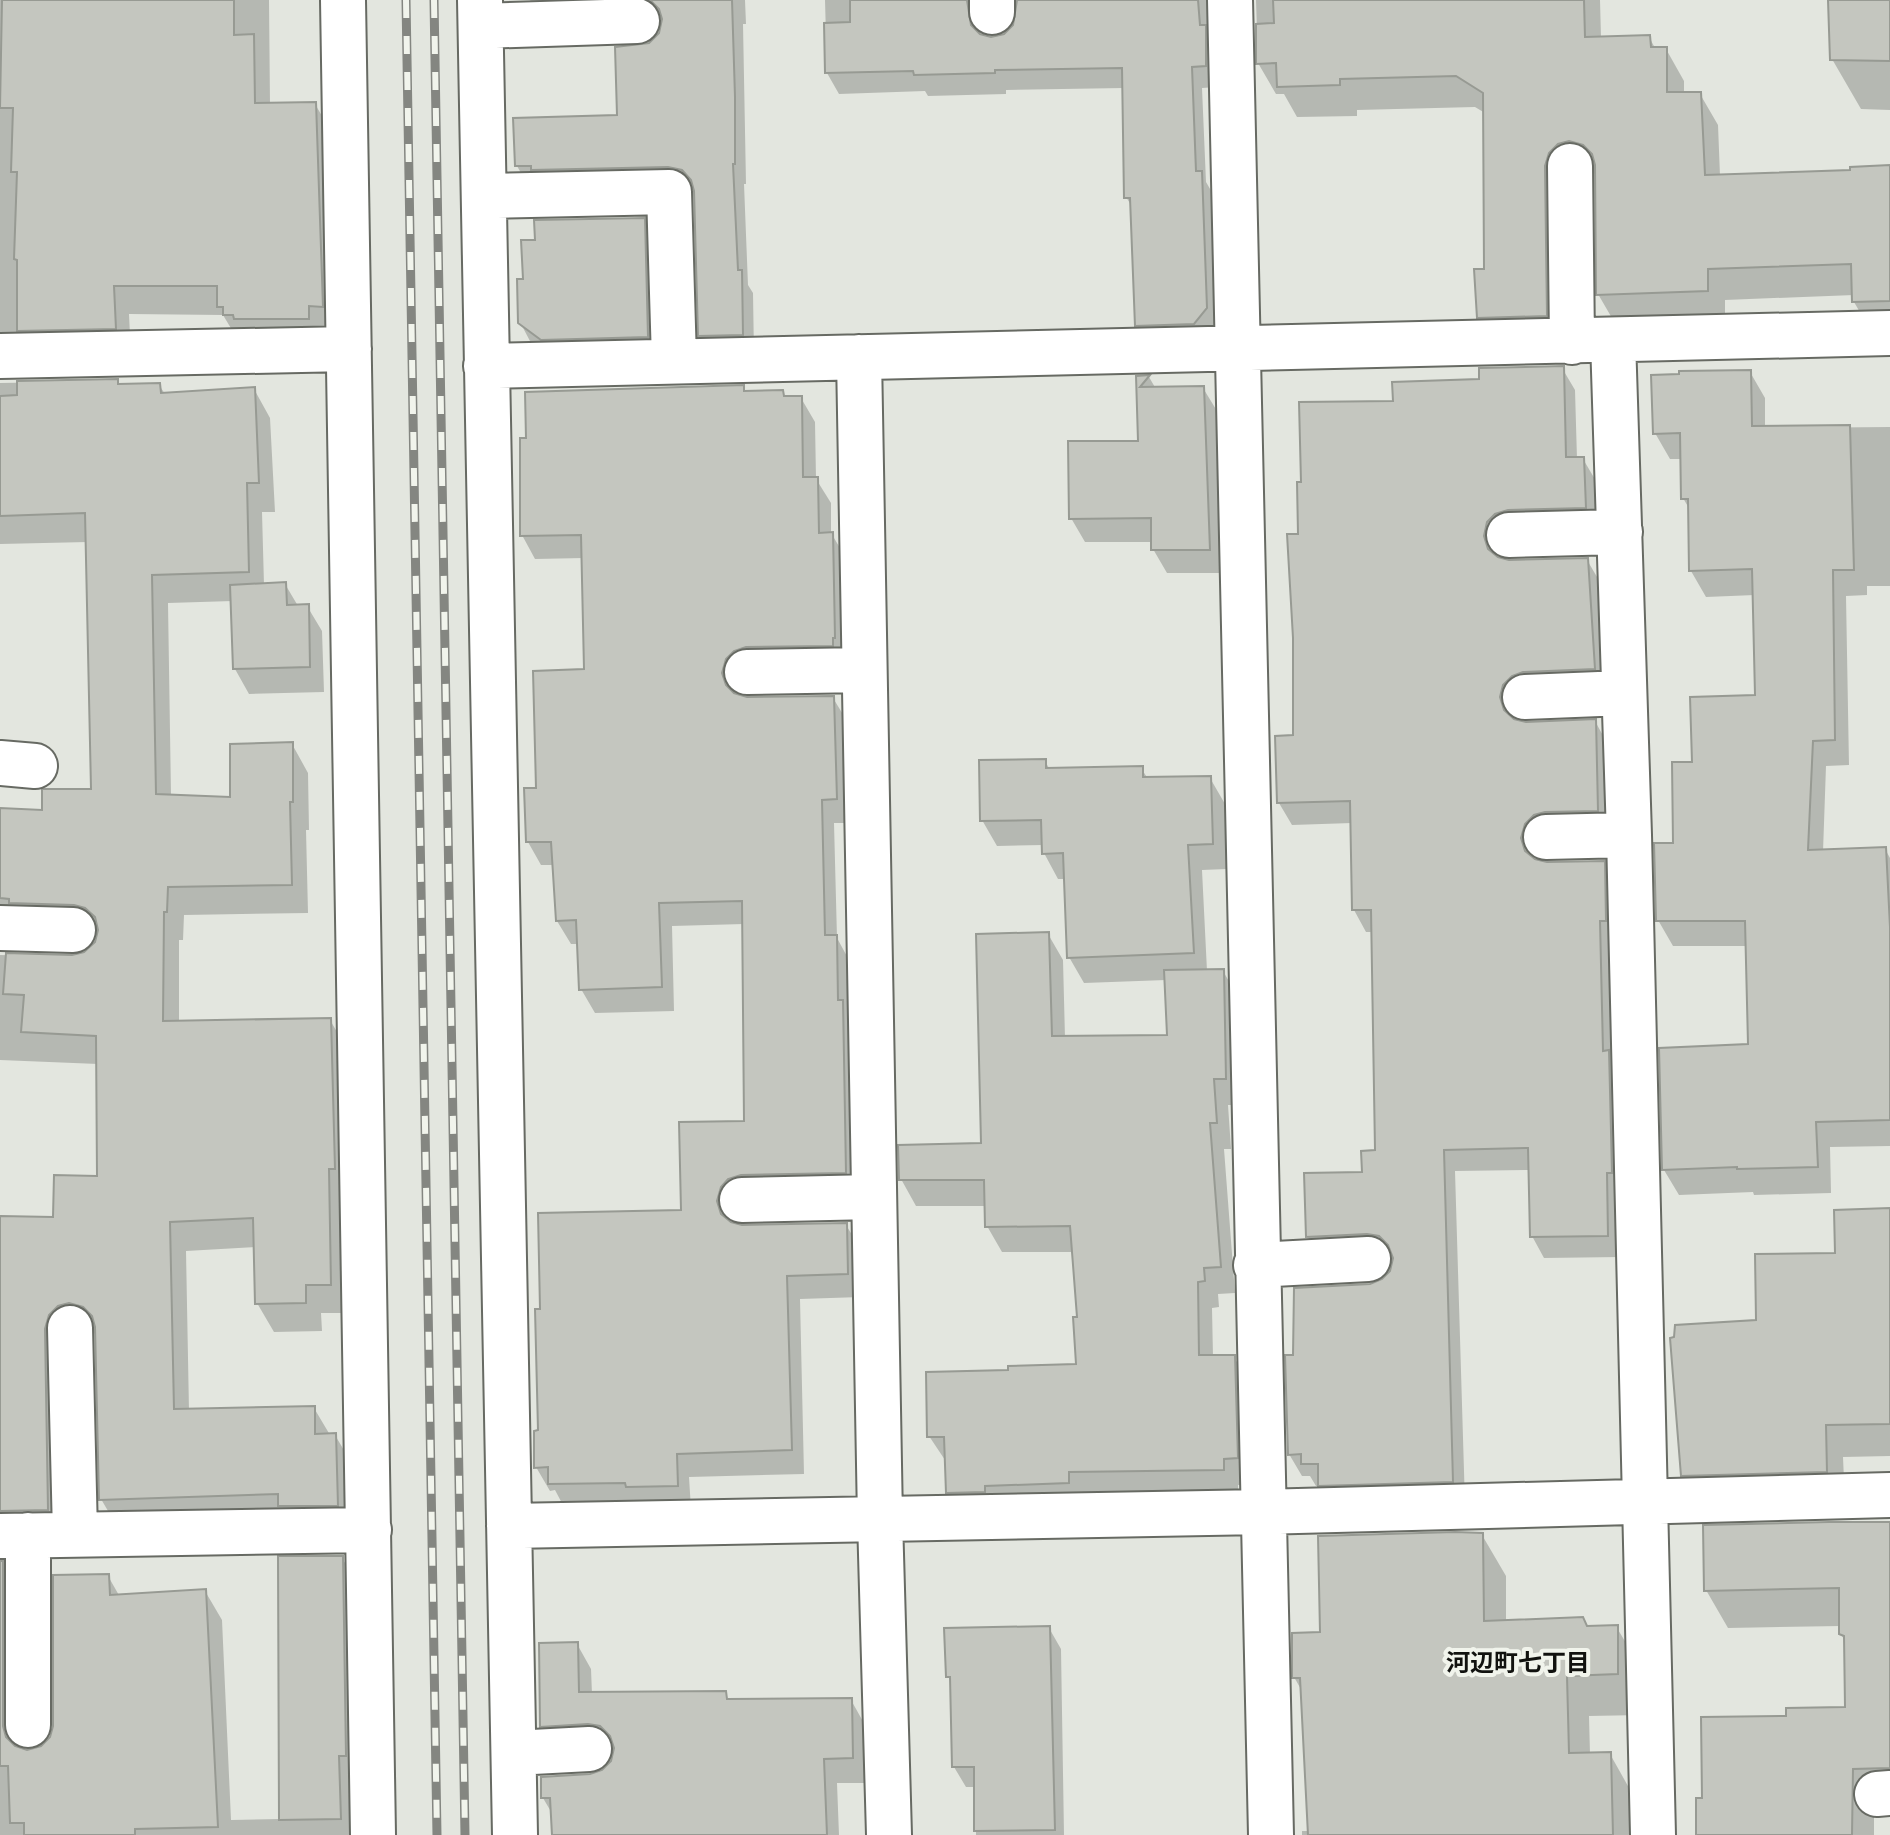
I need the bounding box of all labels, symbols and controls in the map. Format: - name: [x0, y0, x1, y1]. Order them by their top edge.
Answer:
- district label: 河辺町七丁目: [1446, 1649, 1590, 1676]

